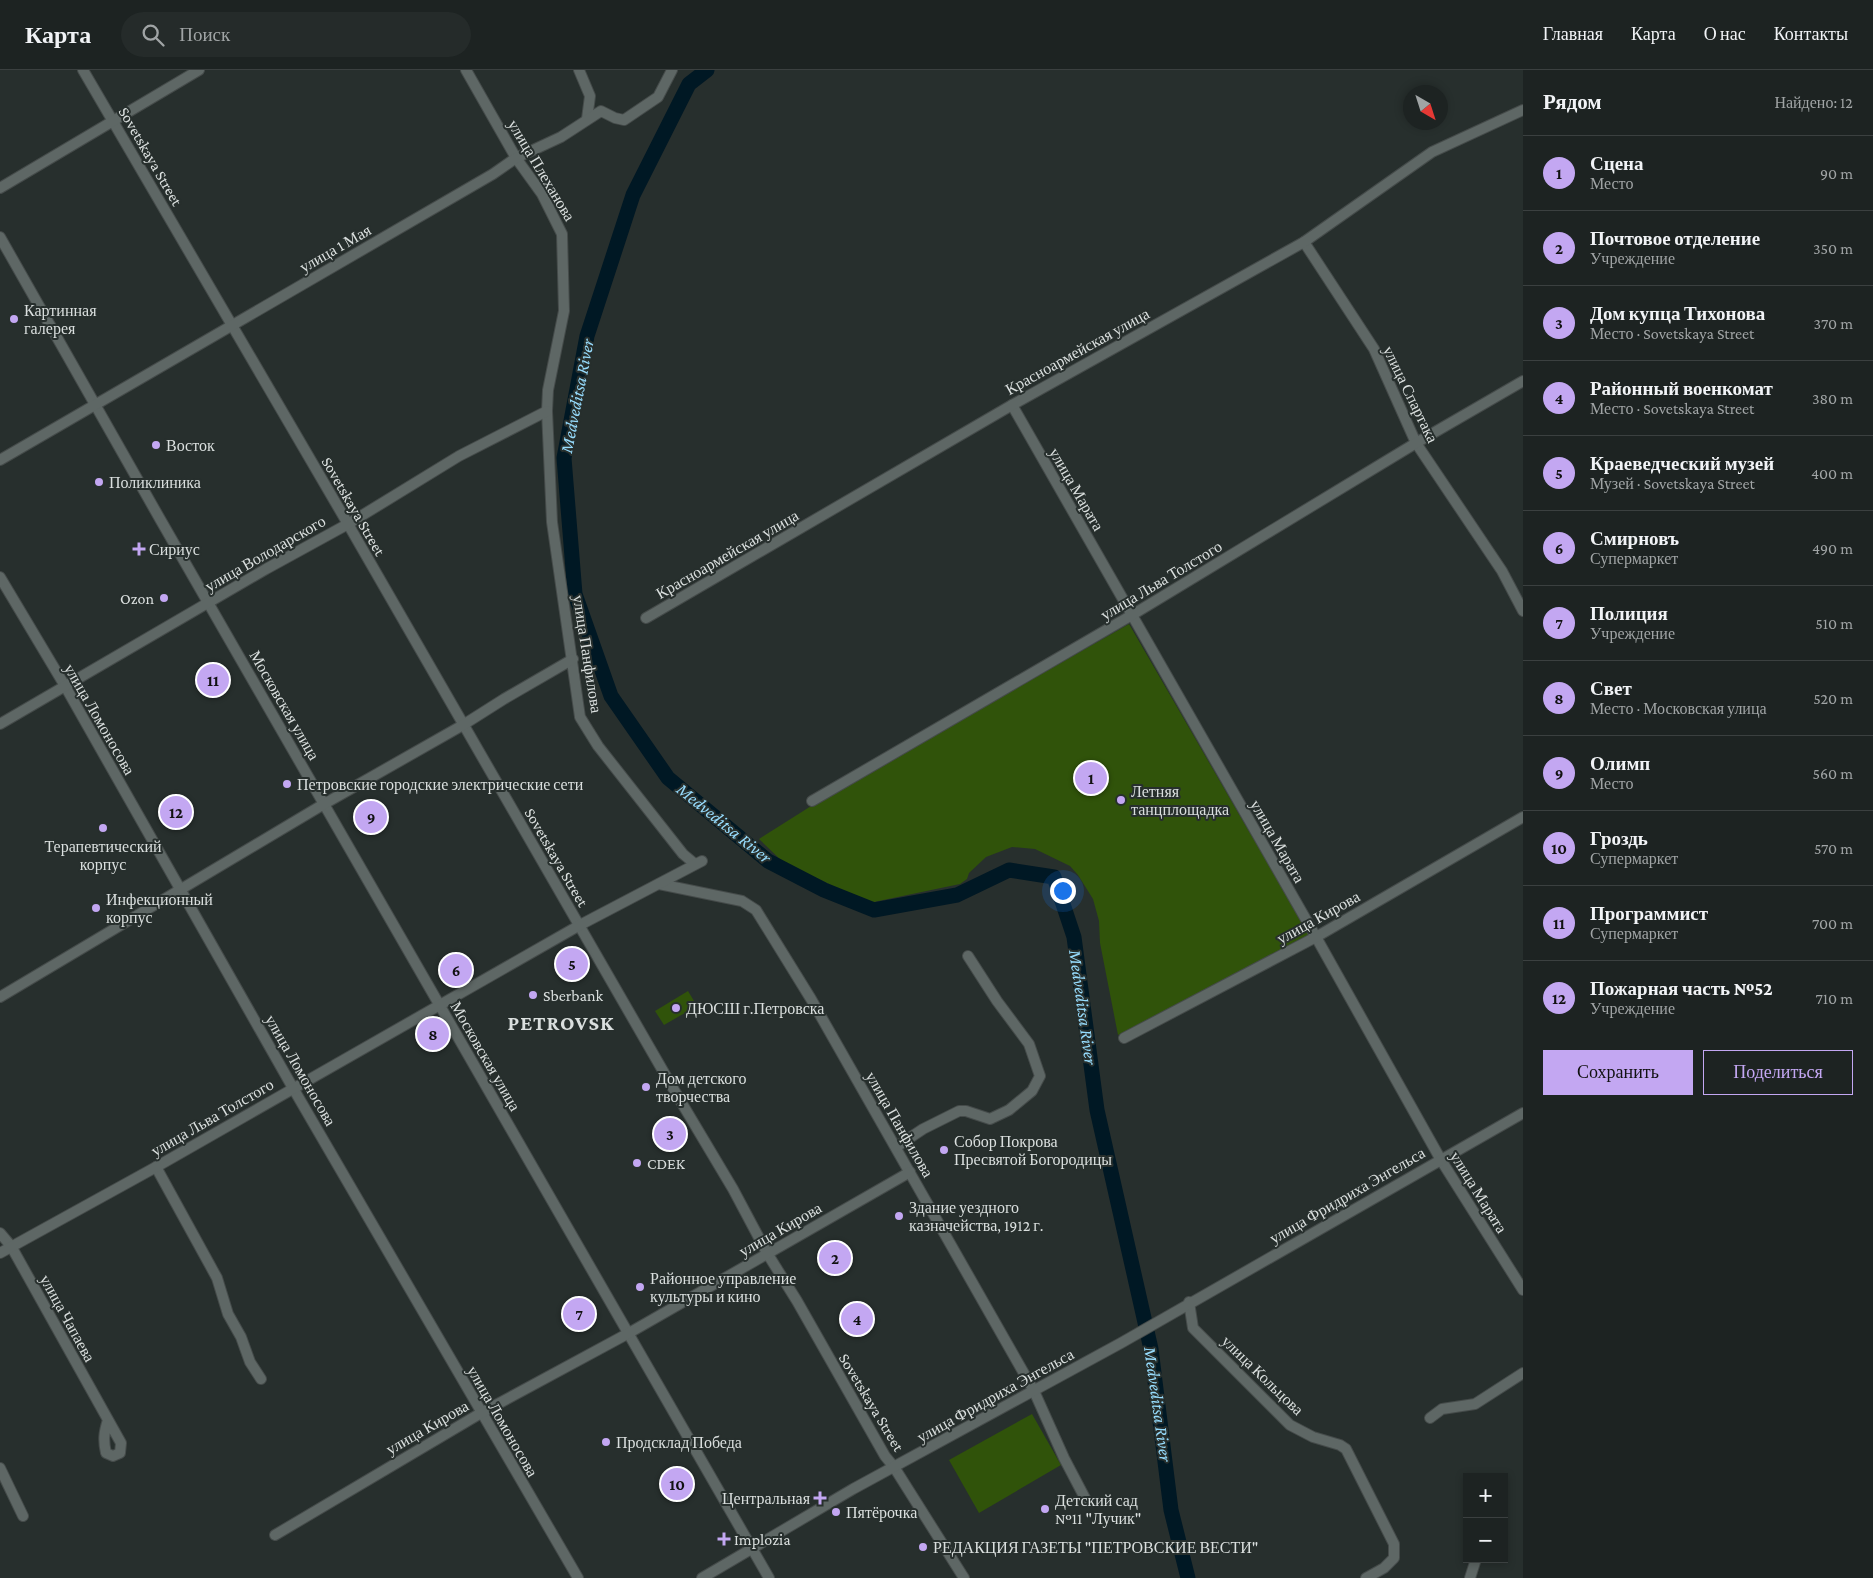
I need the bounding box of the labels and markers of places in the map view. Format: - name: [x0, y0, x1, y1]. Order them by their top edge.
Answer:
- place label: Картинная галерея: [24, 302, 97, 338]
- marker: Картинная галерея: [8, 313, 20, 325]
- place label: Восток: [166, 437, 215, 454]
- marker: Восток: [150, 439, 162, 451]
- place label: Поликлиника: [109, 474, 201, 491]
- marker: Поликлиника: [93, 476, 105, 488]
- place label: Сириус: [149, 541, 200, 559]
- marker: Сириус: [133, 543, 145, 555]
- place label: Ozon: [120, 590, 154, 607]
- marker: Ozon: [158, 592, 170, 604]
- pin: 11: [197, 661, 229, 699]
- pin: 1: [1075, 759, 1107, 797]
- place label: Петровские городские электрические сети: [297, 776, 584, 794]
- marker: Петровские городские электрические сети: [281, 778, 293, 790]
- place label: Летняя танцплощадка: [1131, 783, 1229, 819]
- pin: 12: [160, 793, 192, 831]
- marker: Летняя танцплощадка: [1115, 794, 1127, 806]
- pin: 9: [355, 798, 387, 836]
- marker: Терапевтический корпус: [97, 822, 109, 834]
- place label: Терапевтический корпус: [44, 838, 162, 874]
- place label: Инфекционный корпус: [106, 891, 213, 927]
- marker: Инфекционный корпус: [90, 902, 102, 914]
- pin: 5: [556, 945, 588, 983]
- pin: 6: [440, 951, 472, 989]
- place label: Sberbank: [543, 987, 604, 1004]
- marker: Sberbank: [527, 989, 539, 1001]
- place label: ДЮСШ г.Петровска: [686, 1000, 824, 1018]
- marker: ДЮСШ г.Петровска: [670, 1002, 682, 1014]
- pin: 8: [417, 1015, 449, 1053]
- place label: Дом детского творчества: [656, 1070, 746, 1106]
- marker: Дом детского творчества: [640, 1081, 652, 1093]
- pin: 3: [654, 1115, 686, 1153]
- place label: Собор Покрова Пресвятой Богородицы: [954, 1133, 1112, 1169]
- marker: Собор Покрова Пресвятой Богородицы: [938, 1144, 950, 1156]
- place label: CDEK: [647, 1155, 686, 1172]
- marker: CDEK: [631, 1157, 643, 1169]
- place label: Здание уездного казначейства, 1912 г.: [909, 1199, 1043, 1234]
- marker: Здание уездного казначейства, 1912 г.: [893, 1210, 905, 1222]
- pin: 2: [819, 1239, 851, 1277]
- place label: Районное управление культуры и кино: [650, 1270, 796, 1306]
- marker: Районное управление культуры и кино: [634, 1281, 646, 1293]
- pin: 7: [563, 1295, 595, 1333]
- pin: 4: [841, 1300, 873, 1338]
- place label: Продсклад Победа: [616, 1434, 742, 1452]
- marker: Продсклад Победа: [600, 1436, 612, 1448]
- pin: 10: [661, 1465, 693, 1503]
- place label: Центральная: [722, 1490, 811, 1508]
- marker: Центральная: [814, 1492, 826, 1504]
- place label: Детский сад №11 "Лучик": [1055, 1492, 1141, 1528]
- marker: Детский сад №11 "Лучик": [1039, 1503, 1051, 1515]
- place label: Пятёрочка: [846, 1504, 917, 1522]
- marker: Пятёрочка: [830, 1506, 842, 1518]
- place label: Implozia: [734, 1531, 791, 1549]
- marker: Implozia: [718, 1533, 730, 1545]
- place label: РЕДАКЦИЯ ГАЗЕТЫ "ПЕТРОВСКИЕ ВЕСТИ": [933, 1539, 1258, 1557]
- marker: РЕДАКЦИЯ ГАЗЕТЫ "ПЕТРОВСКИЕ ВЕСТИ": [917, 1541, 929, 1553]

